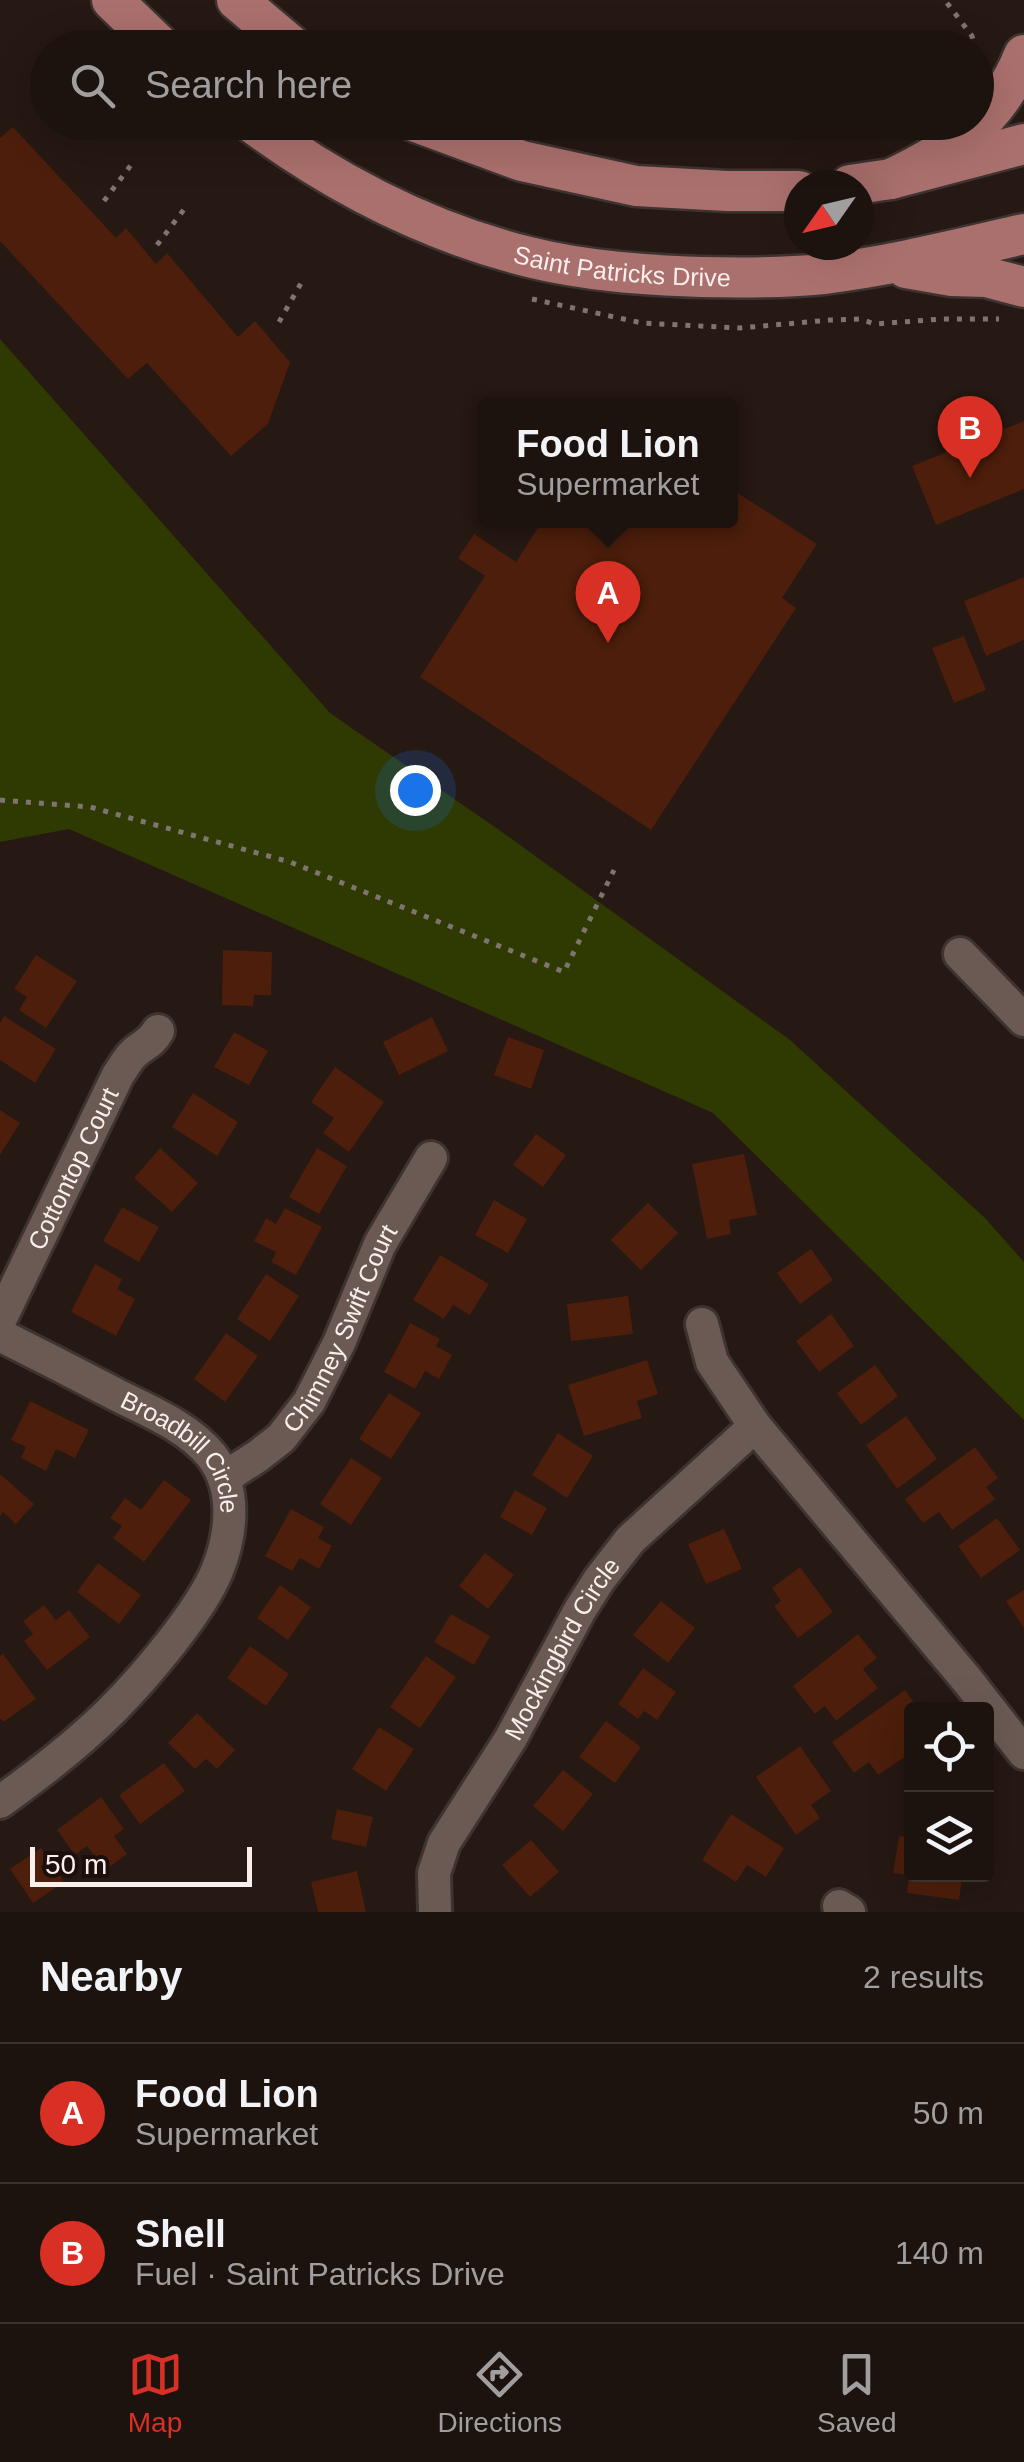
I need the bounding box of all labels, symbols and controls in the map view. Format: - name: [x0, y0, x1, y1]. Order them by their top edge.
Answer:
- search box: [30, 30, 994, 140]
- icon: search: [65, 58, 120, 113]
- text: Search here: [145, 64, 352, 106]
- north arrow: [784, 170, 874, 260]
- street label: Saint Patricks Drive: [511, 240, 731, 292]
- pin: B: [938, 396, 1002, 478]
- popup: [478, 398, 738, 528]
- text: Food Lion: [516, 423, 700, 465]
- text: Supermarket: [516, 466, 699, 502]
- pin: A: [576, 560, 640, 643]
- your location: [390, 765, 441, 816]
- street label: Cottontop Court: [22, 1083, 124, 1254]
- street label: Chimney Swift Court: [277, 1219, 402, 1438]
- street label: Broadbill Circle: [116, 1385, 244, 1514]
- street label: Mockingbird Circle: [499, 1552, 625, 1745]
- map controls: [904, 1702, 994, 1882]
- button: locate: [904, 1702, 994, 1792]
- button: layers: [904, 1792, 994, 1882]
- scale bar: [30, 1842, 252, 1886]
- text: 50 m: [45, 1849, 107, 1880]
- text: Nearby: [40, 1953, 182, 2000]
- text: 2 results: [863, 1959, 984, 1995]
- text: Food Lion: [135, 2073, 319, 2115]
- text: A: [61, 2095, 84, 2131]
- text: 50 m: [913, 2095, 984, 2131]
- text: Supermarket: [135, 2116, 318, 2152]
- text: Shell: [135, 2213, 226, 2255]
- text: B: [61, 2235, 84, 2271]
- text: 140 m: [895, 2235, 984, 2271]
- text: Fuel · Saint Patricks Drive: [135, 2256, 505, 2292]
- tab: Map: [128, 2347, 183, 2439]
- tab: Directions: [438, 2347, 562, 2439]
- tab: Saved: [817, 2347, 896, 2439]

